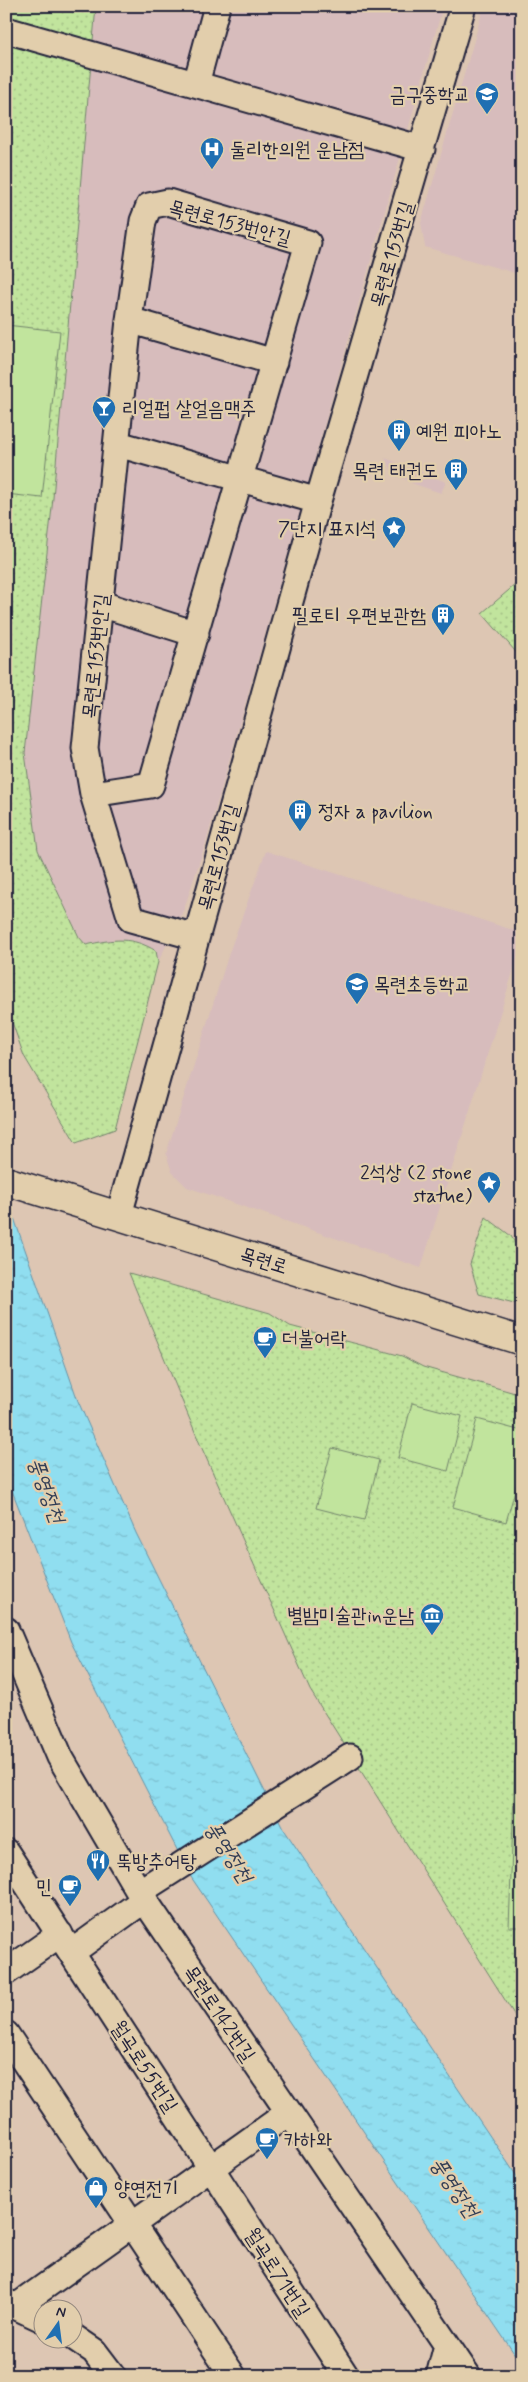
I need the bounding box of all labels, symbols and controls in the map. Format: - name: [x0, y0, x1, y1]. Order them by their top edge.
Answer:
- school or university icon: 금구중학교: [474, 81, 500, 115]
- place label: 금구중학교: [390, 82, 470, 109]
- hospital icon: 둘리한의원 운남점: [199, 136, 225, 170]
- place label: 둘리한의원 운남점: [230, 137, 364, 164]
- street label: 목련로153번안길: [165, 194, 294, 253]
- street label: 목련로153번길: [364, 198, 421, 311]
- bar icon: 리얼펍 살얼음맥주: [91, 395, 117, 429]
- place label: 리얼펍 살얼음맥주: [122, 396, 256, 423]
- building icon: 예원 피아노: [386, 418, 412, 452]
- place label: 예원 피아노: [416, 419, 502, 446]
- building icon: 목련 태권도: [443, 457, 469, 491]
- place label: 목련 태권도: [352, 458, 438, 485]
- place icon: 7단지 표지석: [381, 515, 407, 549]
- place label: 7단지 표지석: [278, 516, 376, 543]
- street label: 목련로153번안길: [76, 592, 116, 720]
- building icon: 필로티 우편보관함: [430, 602, 456, 636]
- place label: 필로티 우편보관함: [292, 603, 426, 630]
- building icon: 정자 a pavilion: [287, 798, 313, 832]
- place label: 정자 a pavilion: [318, 799, 433, 826]
- street label: 목련로153번길: [192, 801, 247, 914]
- school or university icon: 목련초등학교: [344, 971, 370, 1005]
- place label: 목련초등학교: [374, 972, 471, 999]
- place label: 2석상 (2 stone statue): [360, 1160, 472, 1210]
- place icon: 2석상 (2 stone statue): [476, 1170, 502, 1204]
- street label: 목련로: [237, 1241, 291, 1281]
- cafe icon: 더불어락: [252, 1325, 278, 1359]
- place label: 더불어락: [282, 1326, 346, 1353]
- water label: 풍영정천: [21, 1454, 71, 1529]
- museum icon: 별밤미술관in운남: [419, 1602, 445, 1636]
- place label: 별밤미술관in운남: [287, 1603, 414, 1630]
- water label: 풍영정천: [198, 1817, 259, 1890]
- restaurant icon: 뚝방추어탕: [85, 1848, 111, 1882]
- place label: 뚝방추어탕: [116, 1849, 196, 1876]
- cafe icon: 민: [57, 1873, 83, 1907]
- place label: 민: [36, 1874, 52, 1901]
- street label: 목련로142번길: [177, 1960, 261, 2067]
- street label: 월곡로55번길: [104, 2016, 184, 2118]
- cafe icon: 카하와: [254, 2126, 280, 2160]
- place label: 카하와: [284, 2127, 332, 2154]
- water label: 풍영정천: [424, 2152, 486, 2225]
- shop icon: 양연전기: [83, 2175, 109, 2209]
- place label: 양연전기: [114, 2176, 178, 2203]
- street label: 월곡로71번길: [238, 2223, 316, 2323]
- north arrow: [32, 2300, 82, 2350]
- text: N: [54, 2302, 68, 2322]

